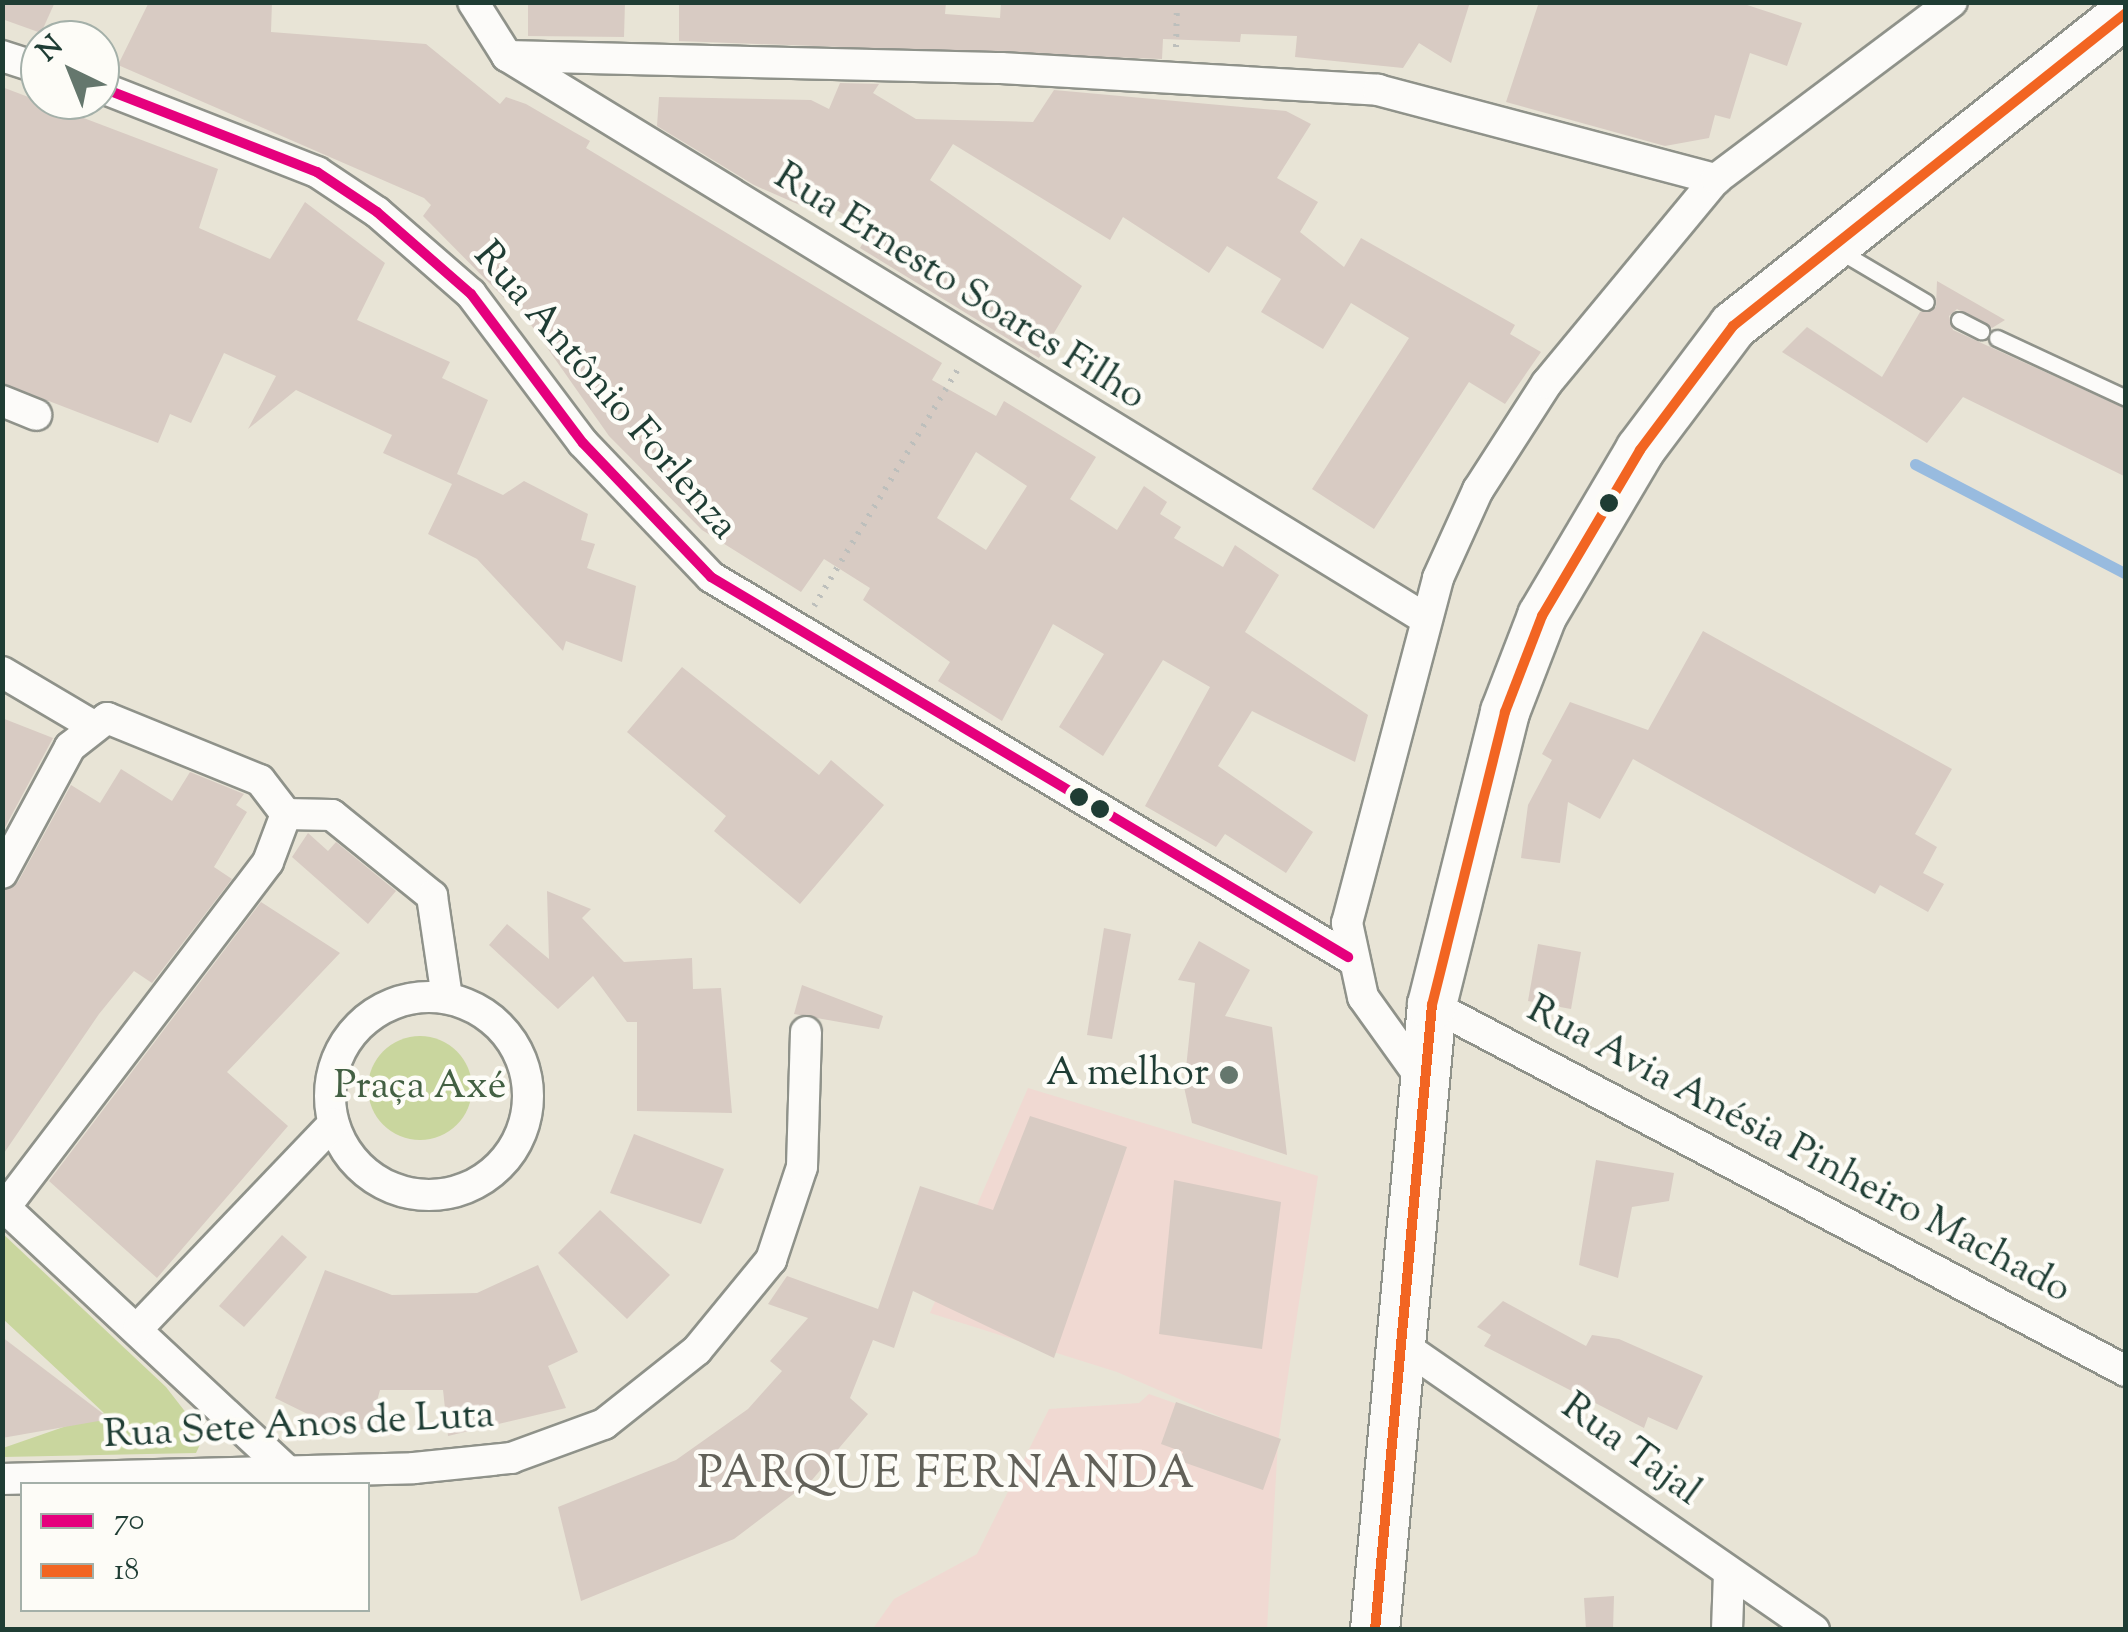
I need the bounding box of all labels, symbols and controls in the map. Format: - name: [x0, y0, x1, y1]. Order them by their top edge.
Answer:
- north arrow: [20, 20, 120, 120]
- text: N: [29, 27, 73, 72]
- street label: Rua Ernesto Soares Filho: [764, 154, 1154, 422]
- street label: Rua Antônio Forlenza: [462, 233, 746, 551]
- unlabelled marker: [1599, 493, 1619, 513]
- unlabelled marker: [1069, 787, 1089, 807]
- unlabelled marker: [1090, 799, 1110, 819]
- street label: Rua Avia Anésia Pinheiro Machado: [1518, 987, 2078, 1315]
- place label: A melhor: [1046, 1051, 1209, 1099]
- park label: Praça Axé: [334, 1064, 506, 1112]
- marker: A melhor: [1218, 1064, 1240, 1086]
- street label: Rua Tajal: [1551, 1384, 1709, 1518]
- street label: Rua Sete Anos de Luta: [102, 1393, 496, 1461]
- district label: PARQUE FERNANDA: [697, 1450, 1197, 1504]
- legend: [20, 1482, 370, 1612]
- text: 70: [114, 1500, 144, 1543]
- text: 18: [114, 1550, 139, 1593]

